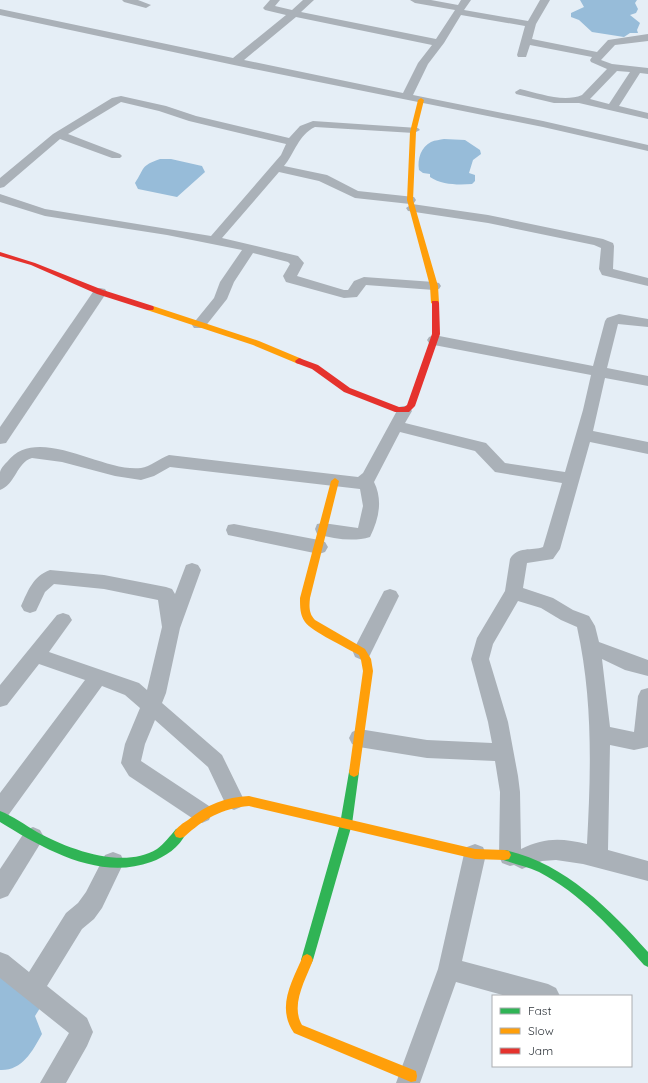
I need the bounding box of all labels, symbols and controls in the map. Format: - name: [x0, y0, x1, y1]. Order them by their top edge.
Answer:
- legend: [492, 995, 632, 1067]
- text: Fast: [528, 1003, 552, 1018]
- text: Slow: [528, 1023, 554, 1038]
- text: Jam: [528, 1043, 553, 1058]

